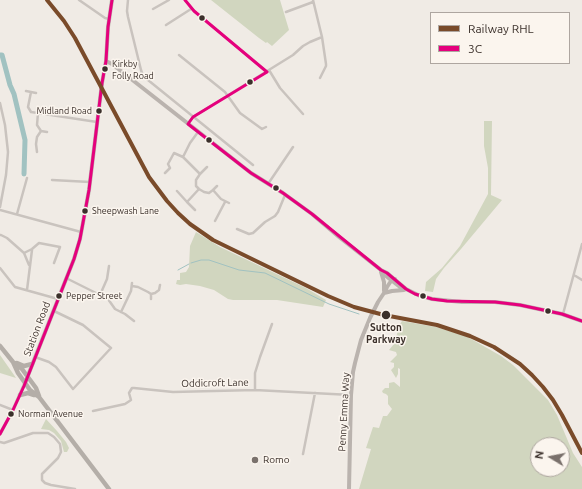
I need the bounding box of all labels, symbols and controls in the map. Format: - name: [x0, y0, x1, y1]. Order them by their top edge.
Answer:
- legend: [430, 12, 570, 64]
- unlabelled marker: [197, 13, 207, 23]
- text: Railway RHL: [468, 22, 534, 35]
- text: 3C: [468, 42, 482, 55]
- place label: Kirkby Folly Road: [112, 59, 154, 80]
- marker: Kirkby Folly Road: [100, 64, 110, 74]
- unlabelled marker: [245, 77, 255, 87]
- place label: Midland Road: [37, 106, 92, 116]
- marker: Midland Road: [94, 106, 104, 116]
- unlabelled marker: [204, 135, 214, 145]
- unlabelled marker: [271, 183, 281, 193]
- marker: Sheepwash Lane: [80, 206, 90, 216]
- place label: Sheepwash Lane: [92, 206, 159, 216]
- marker: Pepper Street: [54, 291, 64, 301]
- place label: Pepper Street: [66, 291, 122, 301]
- unlabelled marker: [418, 291, 428, 301]
- street label: Station Road: [21, 300, 53, 358]
- unlabelled marker: [543, 306, 553, 316]
- marker: Sutton Parkway: [380, 309, 392, 321]
- place label: Sutton Parkway: [366, 322, 406, 346]
- street label: Penny Emma Way: [336, 372, 352, 452]
- street label: Oddicroft Lane: [181, 376, 249, 390]
- marker: Norman Avenue: [6, 409, 16, 419]
- place label: Norman Avenue: [18, 409, 83, 419]
- north arrow: [530, 437, 570, 477]
- text: N: [533, 450, 546, 460]
- place label: Romo: [263, 454, 290, 466]
- marker: Romo: [250, 455, 260, 465]

